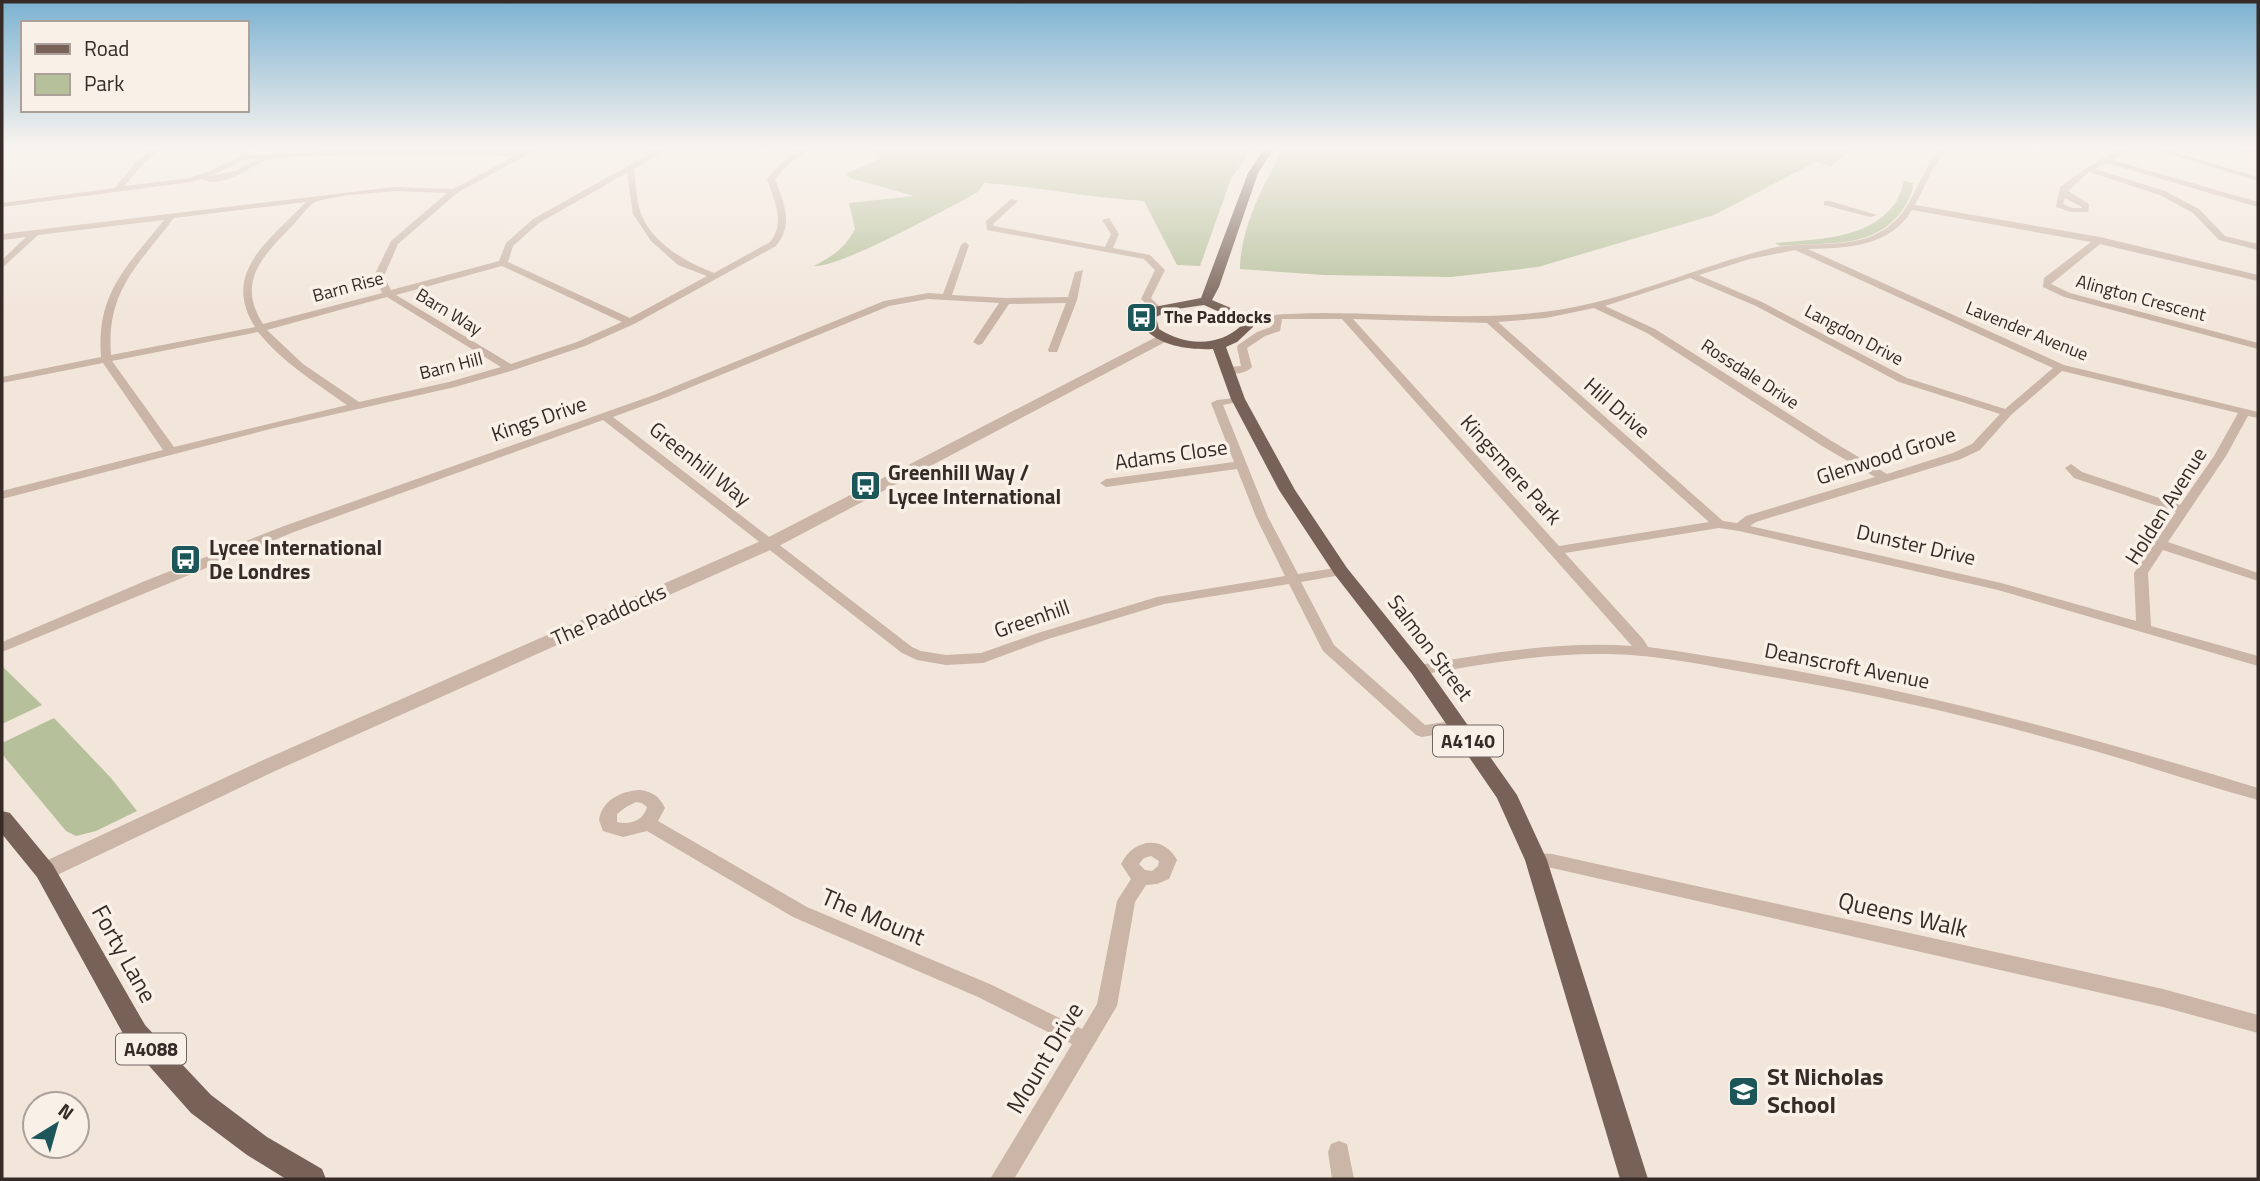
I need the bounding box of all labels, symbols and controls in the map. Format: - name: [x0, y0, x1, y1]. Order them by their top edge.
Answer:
- legend: [21, 21, 248, 112]
- text: Road: [84, 32, 129, 64]
- text: Park: [84, 67, 124, 99]
- street label: Barn Rise: [309, 264, 386, 309]
- street label: Alington Crescent: [2073, 267, 2210, 328]
- street label: Barn Way: [411, 281, 488, 342]
- street label: Lavender Avenue: [1962, 294, 2092, 367]
- street label: Langdon Drive: [1800, 297, 1909, 372]
- bus stop icon: The Paddocks: [1124, 300, 1158, 334]
- place label: The Paddocks: [1164, 303, 1271, 330]
- street label: Rossdale Drive: [1696, 332, 1805, 415]
- street label: Barn Hill: [416, 345, 485, 386]
- street label: Hill Drive: [1577, 369, 1658, 445]
- street label: Kings Drive: [487, 387, 591, 449]
- street label: Kingsmere Park: [1453, 407, 1570, 532]
- street label: Greenhill Way: [643, 413, 758, 513]
- street label: Glenwood Grove: [1812, 417, 1959, 493]
- street label: Adams Close: [1112, 430, 1229, 478]
- street label: Holden Avenue: [2116, 440, 2214, 570]
- place label: Greenhill Way / Lycee International: [888, 456, 1061, 512]
- bus stop icon: Greenhill Way / Lycee International: [848, 468, 882, 502]
- street label: Dunster Drive: [1853, 515, 1979, 573]
- place label: Lycee International De Londres: [209, 531, 382, 587]
- bus stop icon: Lycee International De Londres: [169, 543, 203, 577]
- street label: The Paddocks: [546, 575, 671, 654]
- street label: Salmon Street: [1380, 588, 1482, 708]
- street label: Greenhill: [990, 590, 1074, 646]
- street label: Deanscroft Avenue: [1762, 633, 1933, 697]
- road number: A4140: [1433, 726, 1503, 756]
- street label: The Mount: [816, 878, 931, 954]
- street label: Queens Walk: [1835, 882, 1972, 947]
- street label: Forty Lane: [83, 898, 167, 1009]
- street label: Mount Drive: [997, 995, 1092, 1120]
- road number: A4088: [116, 1034, 186, 1064]
- place label: St Nicholas School: [1767, 1058, 1884, 1122]
- school or university icon: St Nicholas School: [1727, 1074, 1761, 1108]
- north arrow: [21, 1090, 91, 1160]
- text: N: [53, 1095, 81, 1127]

